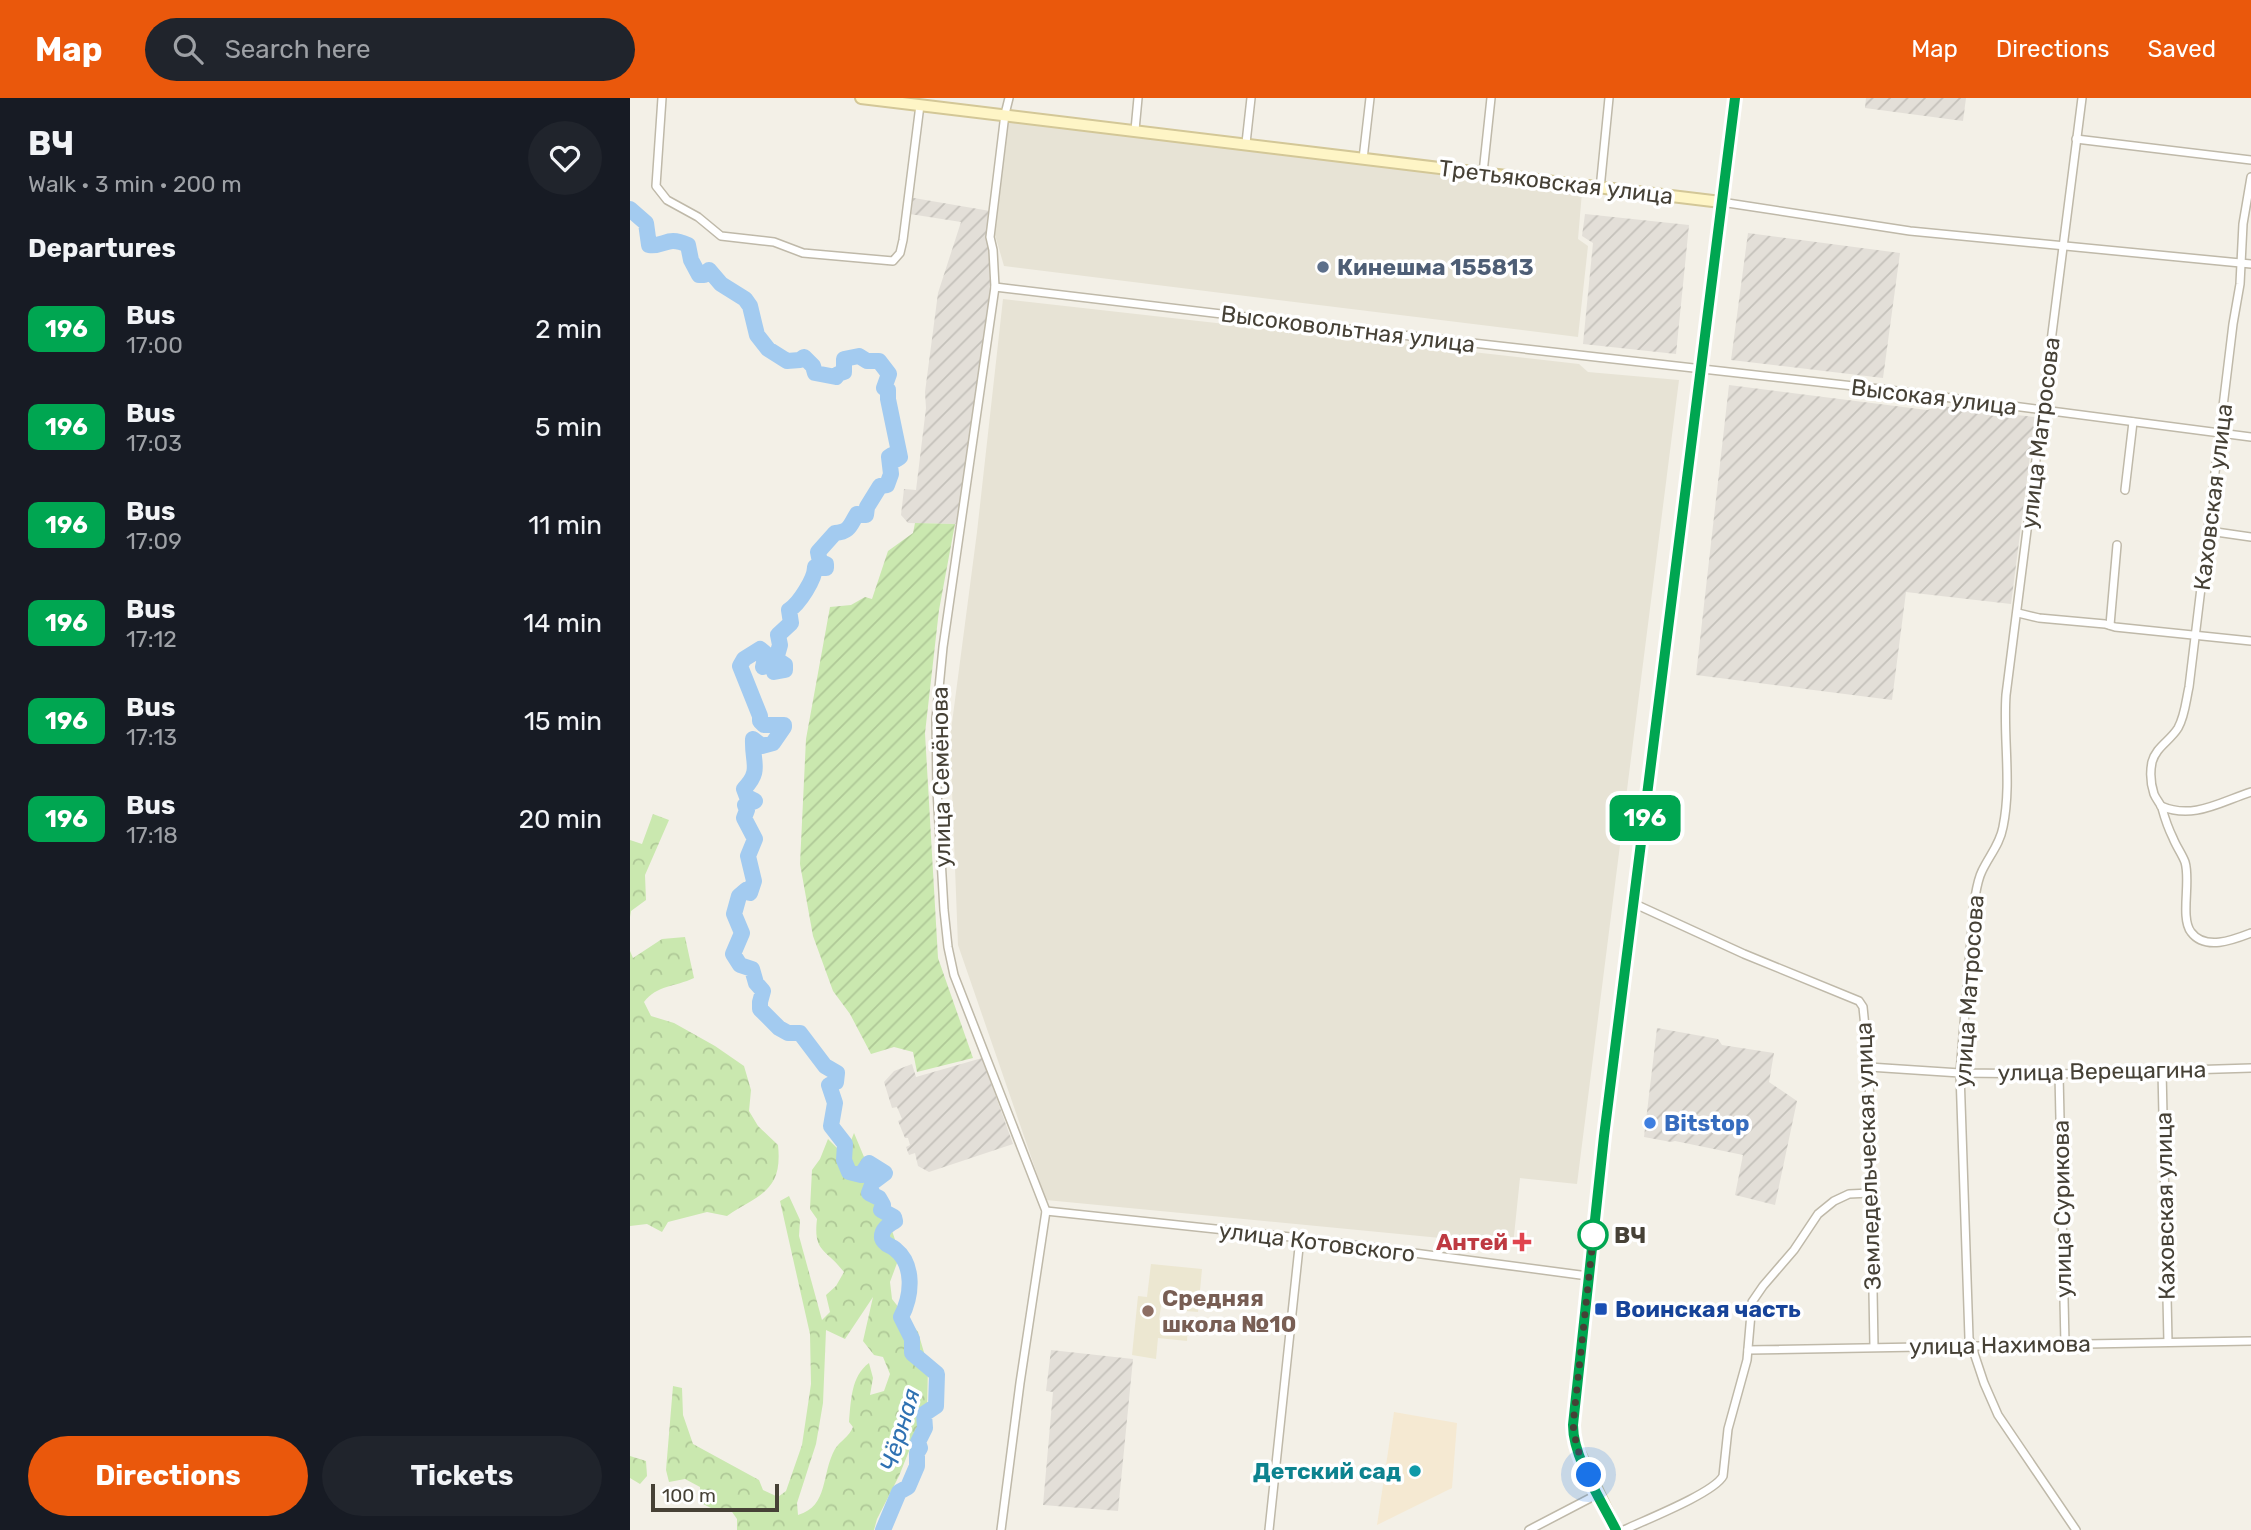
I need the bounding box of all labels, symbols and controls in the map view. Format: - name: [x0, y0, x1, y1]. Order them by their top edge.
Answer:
- search box: [145, 18, 635, 81]
- text: Map: [35, 30, 103, 69]
- icon: search: [169, 30, 207, 68]
- text: Search here: [225, 34, 370, 65]
- text: Map: [1911, 35, 1958, 63]
- text: Directions: [1996, 35, 2109, 63]
- text: Saved: [2147, 35, 2216, 63]
- button: heart: [528, 121, 602, 195]
- text: ВЧ: [28, 124, 74, 163]
- street label: Третьяковская улица: [1437, 154, 1675, 210]
- text: Walk · 3 min · 200 m: [28, 170, 242, 198]
- text: Departures: [28, 233, 176, 264]
- place label: Кинешма 155813: [1337, 253, 1534, 281]
- marker: Кинешма 155813: [1315, 259, 1331, 275]
- text: Bus: [126, 300, 175, 331]
- street label: Высоковольтная улица: [1219, 300, 1477, 358]
- text: 2 min: [535, 314, 602, 345]
- text: 196: [45, 315, 88, 343]
- text: 17:00: [126, 331, 183, 359]
- street label: улица Матросова: [2014, 336, 2066, 530]
- street label: Высокая улица: [1849, 373, 2019, 421]
- text: Bus: [126, 398, 175, 429]
- street label: Каховская улица: [2188, 402, 2238, 592]
- text: 5 min: [535, 412, 602, 443]
- text: 196: [45, 413, 88, 441]
- text: 17:03: [126, 429, 182, 457]
- text: Bus: [126, 496, 175, 527]
- text: 11 min: [528, 510, 602, 541]
- text: 196: [45, 511, 88, 539]
- text: 17:09: [126, 527, 182, 555]
- text: Bus: [126, 594, 175, 625]
- text: 14 min: [523, 608, 602, 639]
- text: 196: [45, 609, 88, 637]
- text: 17:12: [126, 625, 177, 653]
- street label: улица Семёнова: [925, 686, 957, 868]
- text: Bus: [126, 692, 175, 723]
- text: 15 min: [524, 706, 602, 737]
- text: 196: [45, 707, 88, 735]
- text: 17:13: [126, 723, 177, 751]
- text: Bus: [126, 790, 175, 821]
- line badge: 196: [1605, 795, 1685, 841]
- text: 20 min: [519, 804, 602, 835]
- text: 196: [1624, 804, 1666, 832]
- text: 196: [45, 805, 88, 833]
- text: 17:18: [126, 821, 178, 849]
- street label: улица Матросова: [1948, 894, 1990, 1088]
- street label: Земледельческая улица: [1849, 1022, 1887, 1290]
- street label: улица Верещагина: [1997, 1055, 2207, 1087]
- place label: Bitstop: [1664, 1109, 1749, 1137]
- street label: Каховская улица: [2149, 1112, 2181, 1300]
- marker: Bitstop: [1642, 1115, 1658, 1131]
- street label: улица Сурикова: [2046, 1120, 2078, 1298]
- street label: улица Котовского: [1217, 1216, 1417, 1268]
- marker: ВЧ: [1578, 1220, 1608, 1250]
- place label: ВЧ: [1614, 1221, 1646, 1249]
- place label: Антей: [1436, 1228, 1508, 1256]
- marker: Антей: [1514, 1234, 1530, 1250]
- place label: Средняя школа №10: [1162, 1284, 1296, 1338]
- place label: Воинская часть: [1615, 1295, 1801, 1323]
- marker: Воинская часть: [1593, 1301, 1609, 1317]
- marker: Средняя школа №10: [1140, 1303, 1156, 1319]
- street label: улица Нахимова: [1909, 1329, 2091, 1361]
- water label: Чёрная: [874, 1385, 926, 1475]
- button: Directions: [28, 1436, 308, 1516]
- button: Tickets: [322, 1436, 602, 1516]
- place label: Детский сад: [1253, 1457, 1401, 1485]
- your location: [1571, 1457, 1606, 1492]
- marker: Детский сад: [1407, 1463, 1423, 1479]
- scale bar: [651, 1481, 779, 1513]
- text: 100 m: [662, 1484, 716, 1507]

